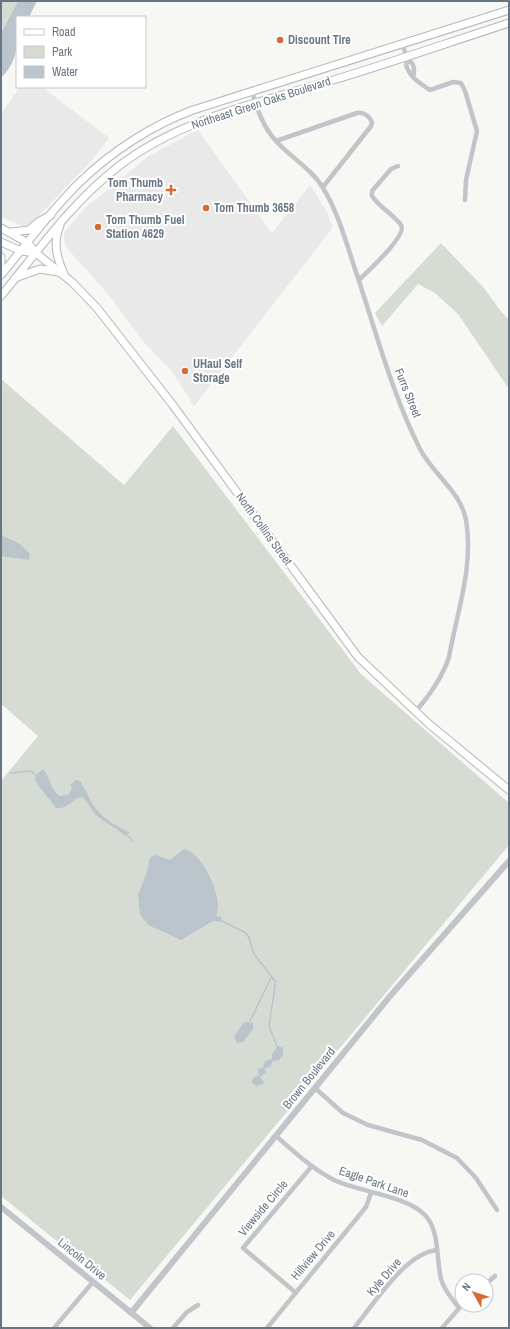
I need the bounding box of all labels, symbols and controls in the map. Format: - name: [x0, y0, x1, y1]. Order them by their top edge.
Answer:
- legend: [16, 16, 146, 88]
- text: Road: [52, 24, 76, 40]
- place label: Discount Tire: [288, 32, 351, 48]
- marker: Discount Tire: [275, 35, 285, 45]
- text: Park: [52, 44, 72, 60]
- text: Water: [52, 64, 79, 80]
- street label: Northeast Green Oaks Boulevard: [189, 73, 333, 133]
- place label: Tom Thumb Pharmacy: [107, 175, 164, 205]
- marker: Tom Thumb Pharmacy: [166, 185, 176, 195]
- place label: Tom Thumb 3658: [214, 200, 295, 216]
- marker: Tom Thumb 3658: [201, 203, 211, 213]
- place label: Tom Thumb Fuel Station 4629: [106, 212, 185, 242]
- marker: Tom Thumb Fuel Station 4629: [93, 222, 103, 232]
- place label: UHaul Self Storage: [193, 356, 243, 386]
- marker: UHaul Self Storage: [180, 366, 190, 376]
- street label: Furrs Street: [391, 366, 425, 420]
- street label: North Collins Street: [232, 490, 296, 569]
- street label: Brown Boulevard: [279, 1044, 339, 1112]
- street label: Eagle Park Lane: [337, 1163, 411, 1201]
- street label: Viewside Circle: [235, 1177, 291, 1239]
- street label: Hillview Drive: [287, 1227, 339, 1283]
- street label: Lincoln Drive: [54, 1235, 110, 1283]
- street label: Kyle Drive: [363, 1255, 405, 1299]
- north arrow: [454, 1273, 494, 1313]
- text: N: [459, 1280, 474, 1294]

